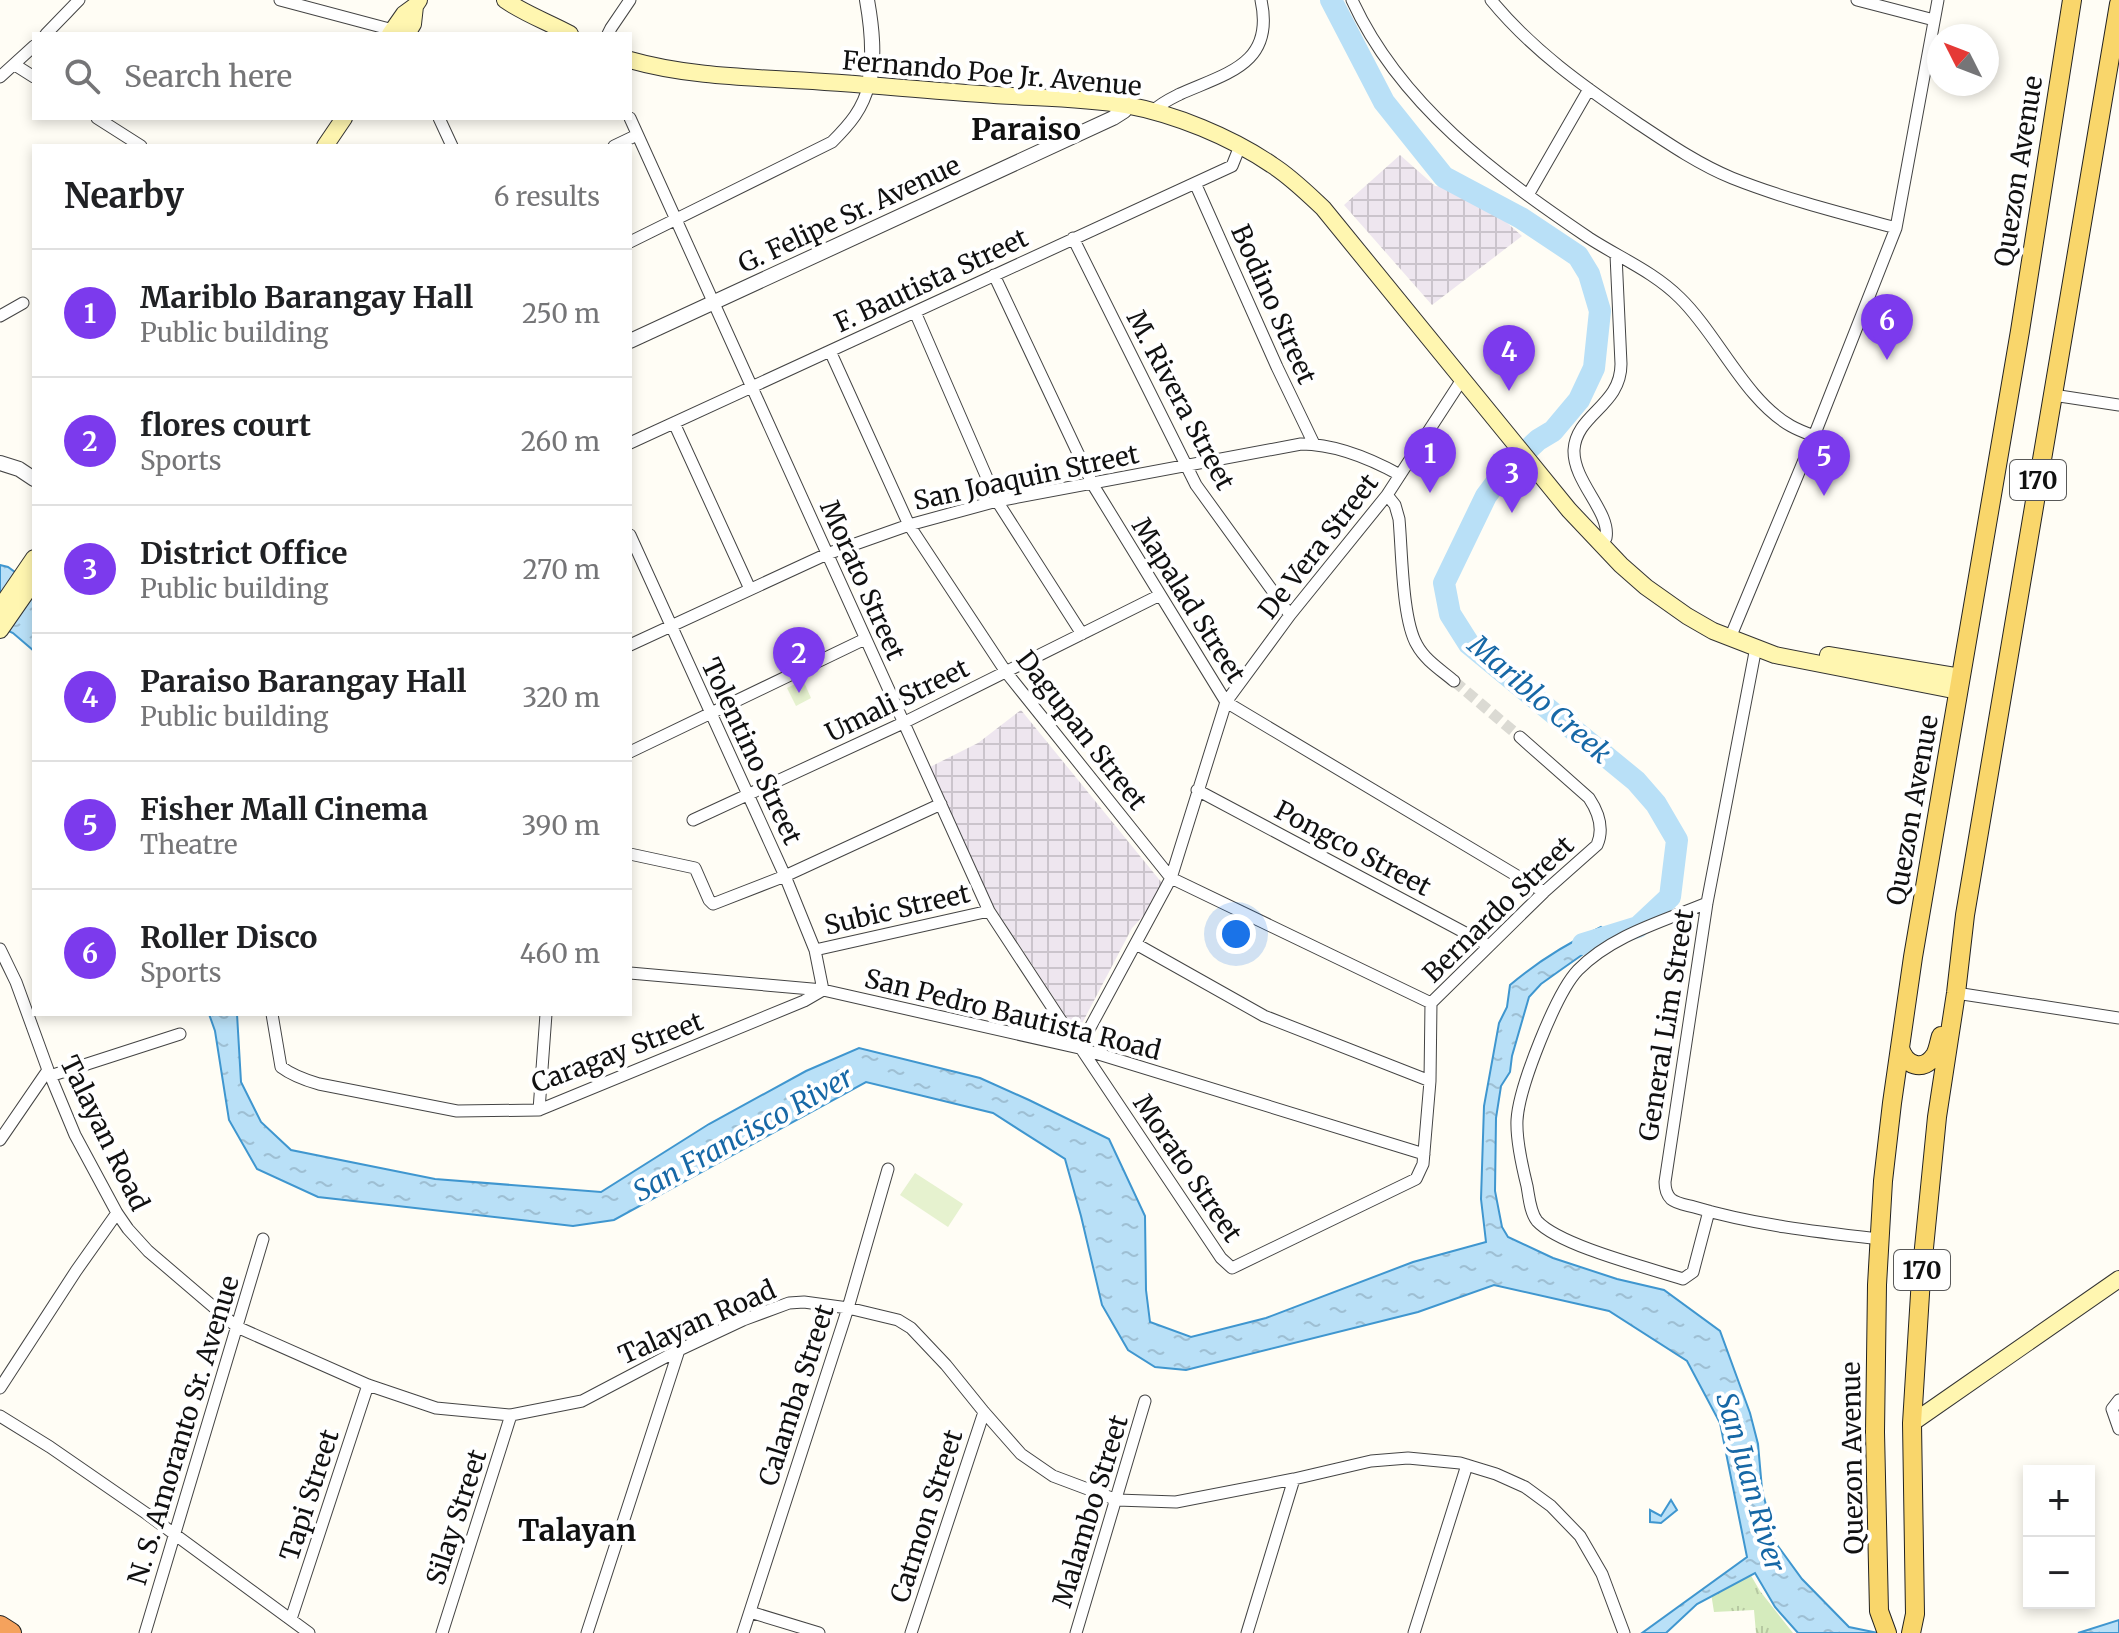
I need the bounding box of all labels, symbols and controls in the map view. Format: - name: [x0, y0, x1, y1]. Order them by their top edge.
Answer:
- north arrow: [1927, 24, 1999, 96]
- search box: [32, 32, 632, 120]
- street label: Fernando Poe Jr. Avenue: [841, 43, 1143, 103]
- icon: search: [60, 54, 104, 98]
- text: Search here: [124, 57, 292, 95]
- street label: Quezon Avenue: [1987, 73, 2049, 269]
- district label: Paraiso: [971, 110, 1081, 148]
- street label: G. Felipe Sr. Avenue: [733, 148, 965, 280]
- text: Nearby: [64, 175, 184, 217]
- text: 6 results: [494, 180, 600, 213]
- street label: Bodino Street: [1224, 219, 1324, 389]
- street label: F. Bautista Street: [829, 221, 1033, 339]
- text: Mariblo Barangay Hall: [140, 278, 473, 316]
- pin: 6: [1861, 294, 1913, 360]
- text: 1: [84, 297, 96, 330]
- text: 250 m: [522, 297, 600, 330]
- street label: M. Rivera Street: [1120, 305, 1242, 495]
- text: Public building: [140, 316, 329, 349]
- pin: 4: [1483, 325, 1535, 391]
- text: flores court: [140, 406, 311, 444]
- text: 2: [82, 425, 98, 458]
- text: 260 m: [521, 425, 600, 458]
- pin: 1: [1404, 427, 1456, 493]
- pin: 5: [1798, 430, 1850, 496]
- street label: San Joaquin Street: [910, 437, 1142, 517]
- text: Sports: [140, 444, 222, 477]
- pin: 3: [1486, 447, 1538, 513]
- road number: 170: [2010, 460, 2066, 500]
- street label: De Vera Street: [1251, 467, 1385, 625]
- street label: Morato Street: [813, 495, 913, 665]
- street label: Mapalad Street: [1125, 511, 1253, 689]
- text: District Office: [140, 534, 348, 572]
- text: 3: [83, 553, 97, 586]
- text: 270 m: [523, 553, 600, 586]
- text: Public building: [140, 572, 329, 605]
- water label: Mariblo Creek: [1460, 626, 1619, 771]
- pin: 2: [773, 627, 825, 693]
- street label: Dagupan Street: [1009, 644, 1155, 816]
- street label: Umali Street: [820, 651, 974, 749]
- street label: Tolentino Street: [694, 652, 810, 850]
- text: Paraiso Barangay Hall: [140, 662, 466, 700]
- text: 4: [82, 681, 98, 714]
- text: 320 m: [522, 681, 600, 714]
- text: Public building: [140, 700, 329, 733]
- street label: Quezon Avenue: [1879, 712, 1945, 908]
- text: Fisher Mall Cinema: [140, 790, 428, 828]
- street label: Pongco Street: [1269, 793, 1437, 903]
- text: 5: [82, 809, 98, 842]
- text: 390 m: [521, 809, 600, 842]
- text: Theatre: [140, 828, 238, 861]
- street label: Bernardo Street: [1416, 829, 1580, 989]
- street label: Subic Street: [821, 876, 973, 942]
- street label: General Lim Street: [1631, 907, 1701, 1143]
- your location: [1216, 914, 1256, 954]
- text: Roller Disco: [140, 918, 318, 956]
- text: 6: [82, 937, 98, 970]
- text: 460 m: [520, 937, 600, 970]
- text: Sports: [140, 956, 222, 989]
- street label: San Pedro Bautista Road: [861, 961, 1165, 1067]
- street label: Caragay Street: [526, 1004, 708, 1100]
- street label: Talayan Road: [53, 1050, 157, 1216]
- water label: San Francisco River: [627, 1058, 860, 1209]
- street label: Morato Street: [1126, 1088, 1250, 1248]
- road number: 170: [1894, 1250, 1950, 1290]
- street label: N. S. Amoranto Sr. Avenue: [120, 1271, 246, 1589]
- street label: Talayan Road: [613, 1273, 781, 1371]
- street label: Calamba Street: [751, 1300, 841, 1490]
- street label: Quezon Avenue: [1834, 1361, 1870, 1555]
- water label: San Juan River: [1708, 1388, 1794, 1576]
- street label: Malambo Street: [1045, 1411, 1135, 1611]
- street label: Tapi Street: [272, 1425, 346, 1565]
- street label: Catmon Street: [882, 1425, 970, 1607]
- street label: Silay Street: [419, 1445, 493, 1589]
- map controls: [2023, 1465, 2095, 1609]
- button: +: [2023, 1465, 2095, 1537]
- district label: Talayan: [518, 1511, 636, 1549]
- button: −: [2023, 1537, 2095, 1609]

